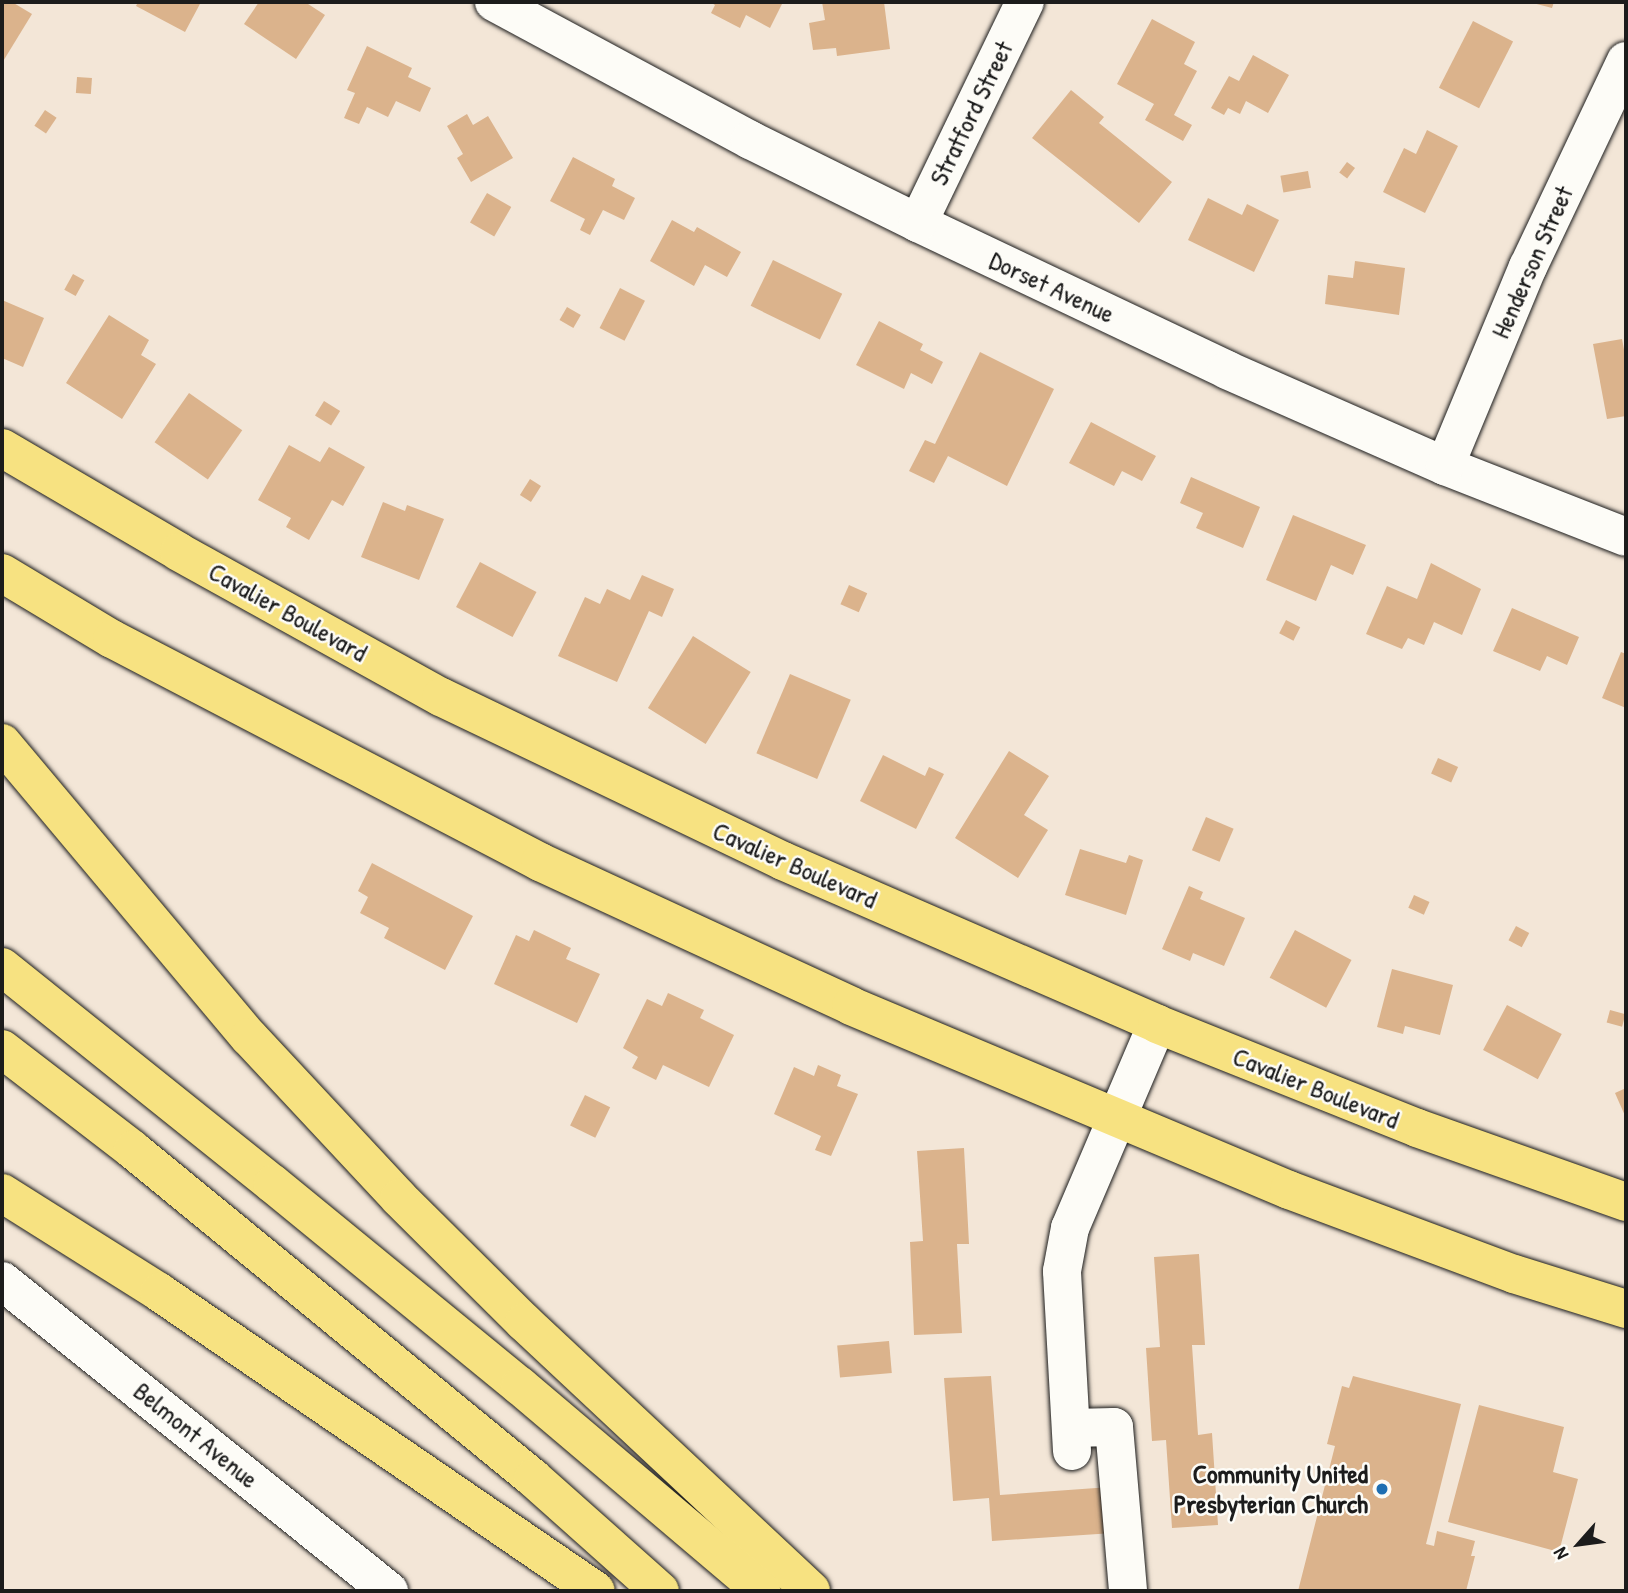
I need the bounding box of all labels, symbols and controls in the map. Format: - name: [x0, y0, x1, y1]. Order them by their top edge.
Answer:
- street label: Stratford Street: [923, 36, 1019, 190]
- street label: Henderson Street: [1484, 181, 1580, 343]
- street label: Dorset Avenue: [985, 245, 1119, 329]
- street label: Cavalier Boulevard: [203, 556, 373, 668]
- street label: Cavalier Boulevard: [708, 815, 882, 915]
- street label: Cavalier Boulevard: [1228, 1041, 1404, 1135]
- street label: Belmont Avenue: [127, 1375, 265, 1495]
- place label: Community United Presbyterian Church: [1174, 1458, 1368, 1520]
- marker: Community United Presbyterian Church: [1374, 1481, 1390, 1497]
- north arrow: [1544, 1509, 1614, 1579]
- text: N: [1547, 1543, 1574, 1564]

